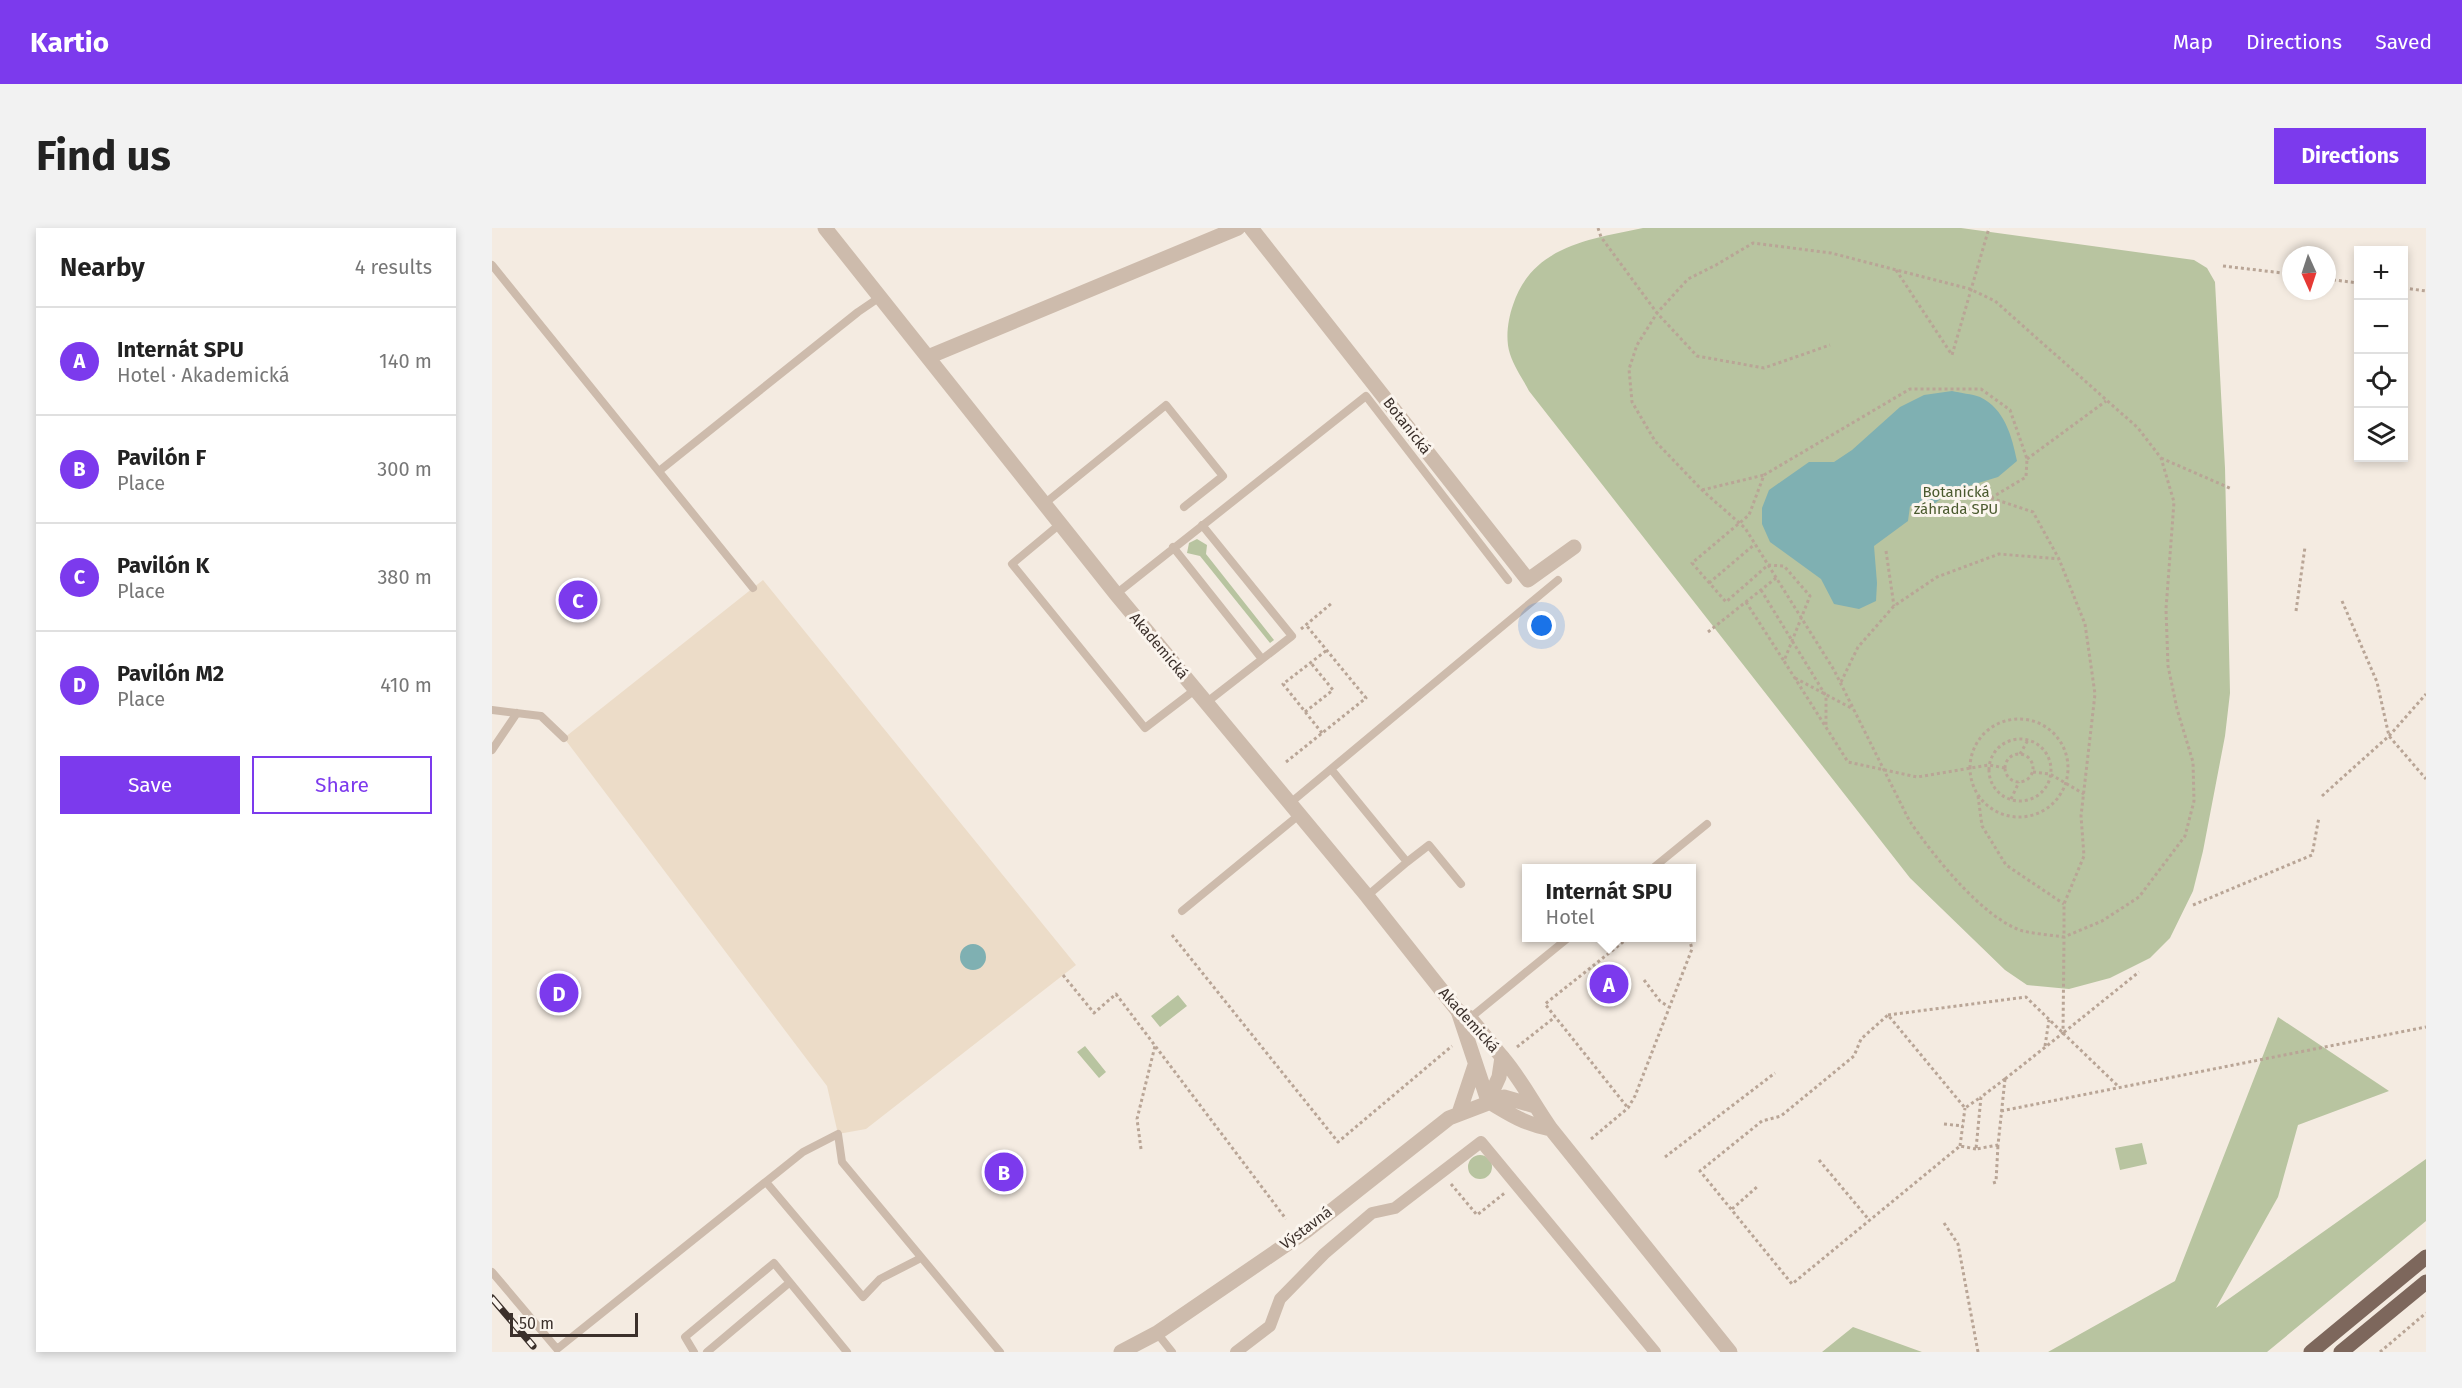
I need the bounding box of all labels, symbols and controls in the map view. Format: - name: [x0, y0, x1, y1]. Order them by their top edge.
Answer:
- text: Kartio: [30, 26, 109, 59]
- text: Map: [2173, 29, 2213, 55]
- text: Directions: [2246, 29, 2342, 55]
- text: Saved: [2375, 29, 2432, 55]
- button: Directions: [2274, 128, 2426, 184]
- text: Find us: [36, 131, 171, 181]
- north arrow: [2282, 246, 2336, 300]
- map controls: [2354, 246, 2408, 462]
- button: +: [2354, 246, 2408, 300]
- text: Nearby: [60, 252, 145, 283]
- text: 4 results: [355, 255, 432, 279]
- button: −: [2354, 300, 2408, 354]
- text: Internát SPU: [117, 336, 244, 363]
- text: A: [74, 349, 85, 373]
- text: 140 m: [379, 349, 432, 373]
- button: locate: [2354, 354, 2408, 408]
- text: Hotel · Akademická: [117, 363, 290, 387]
- street label: Botanická: [1379, 394, 1435, 458]
- button: layers: [2354, 408, 2408, 462]
- text: Pavilón F: [117, 444, 206, 471]
- text: B: [73, 457, 86, 481]
- text: 300 m: [377, 457, 432, 481]
- text: Place: [117, 471, 165, 495]
- park label: Botanická záhrada SPU: [1914, 483, 1998, 518]
- text: Pavilón K: [117, 552, 209, 579]
- text: C: [74, 565, 85, 589]
- text: 380 m: [377, 565, 432, 589]
- pin: C: [558, 578, 598, 622]
- text: Place: [117, 579, 165, 603]
- street label: Akademická: [1126, 609, 1192, 683]
- your location: [1527, 611, 1556, 640]
- text: Pavilón M2: [117, 660, 224, 687]
- text: D: [73, 673, 86, 697]
- text: 410 m: [380, 673, 432, 697]
- text: Place: [117, 687, 165, 711]
- button: Save: [60, 756, 240, 814]
- button: Share: [252, 756, 432, 814]
- popup: [1522, 864, 1696, 942]
- text: Internát SPU: [1546, 878, 1672, 905]
- text: Hotel: [1546, 905, 1595, 929]
- pin: A: [1590, 962, 1628, 1006]
- pin: D: [540, 970, 578, 1016]
- street label: Akademická: [1435, 984, 1503, 1056]
- pin: B: [984, 1150, 1024, 1194]
- street label: Výstavná: [1277, 1203, 1335, 1253]
- scale bar: [510, 1310, 638, 1338]
- text: 50 m: [519, 1314, 554, 1333]

